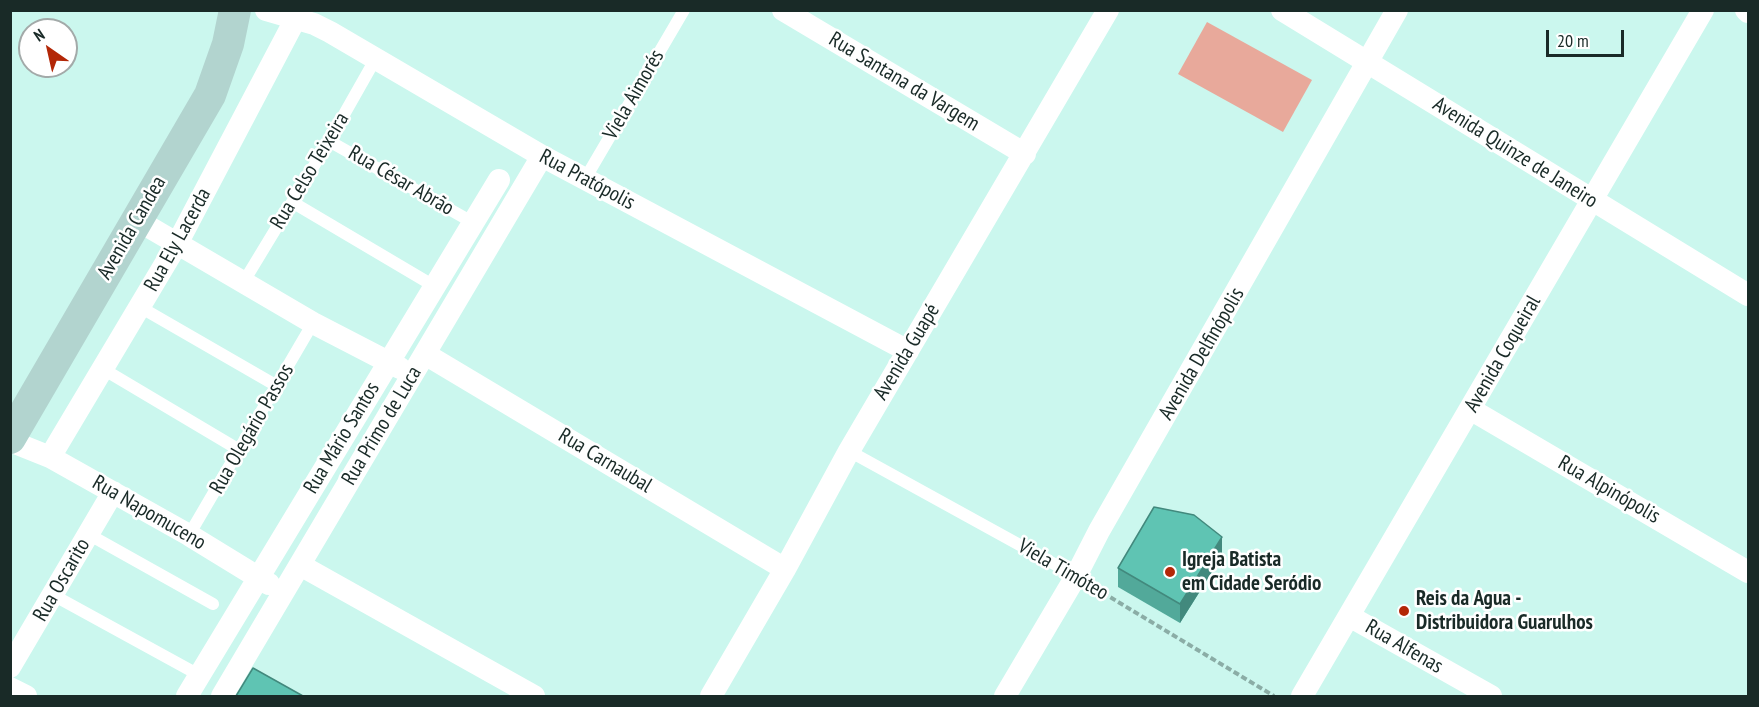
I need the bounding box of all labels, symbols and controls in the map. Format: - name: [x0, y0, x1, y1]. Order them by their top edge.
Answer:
- north arrow: [18, 18, 78, 78]
- scale bar: [1549, 18, 1627, 56]
- text: N: [30, 24, 48, 45]
- street label: Rua Santana da Vargem: [824, 27, 984, 137]
- text: 20 m: [1557, 29, 1589, 52]
- street label: Viela Aimorés: [598, 46, 670, 144]
- street label: Avenida Quinze de Janeiro: [1428, 92, 1602, 214]
- street label: Rua Celso Teixeira: [265, 108, 355, 234]
- street label: Rua César Abrão: [344, 141, 458, 221]
- street label: Rua Pratópolis: [535, 144, 639, 216]
- street label: Avenida Candea: [92, 172, 172, 284]
- street label: Rua Ely Lacerda: [139, 184, 217, 296]
- street label: Avenida Delfinópolis: [1154, 283, 1250, 425]
- street label: Avenida Coqueiral: [1459, 291, 1547, 417]
- street label: Avenida Guapé: [869, 299, 945, 405]
- street label: Rua Olegário Passos: [205, 360, 299, 498]
- street label: Rua Primo de Luca: [337, 362, 427, 490]
- street label: Rua Mário Santos: [299, 377, 385, 499]
- street label: Rua Carnaubal: [554, 423, 656, 499]
- street label: Rua Alpinópolis: [1554, 451, 1664, 529]
- street label: Rua Napomuceno: [88, 470, 210, 556]
- street label: Rua Oscarito: [28, 534, 96, 626]
- street label: Viela Timóteo: [1013, 534, 1113, 606]
- place label: Igreja Batista em Cidade Seródio: [1182, 547, 1321, 597]
- marker: Igreja Batista em Cidade Seródio: [1163, 565, 1177, 579]
- place label: Reis da Agua - Distribuidora Guarulhos: [1416, 586, 1593, 636]
- marker: Reis da Agua - Distribuidora Guarulhos: [1397, 604, 1411, 618]
- street label: Rua Alfenas: [1361, 615, 1447, 679]

